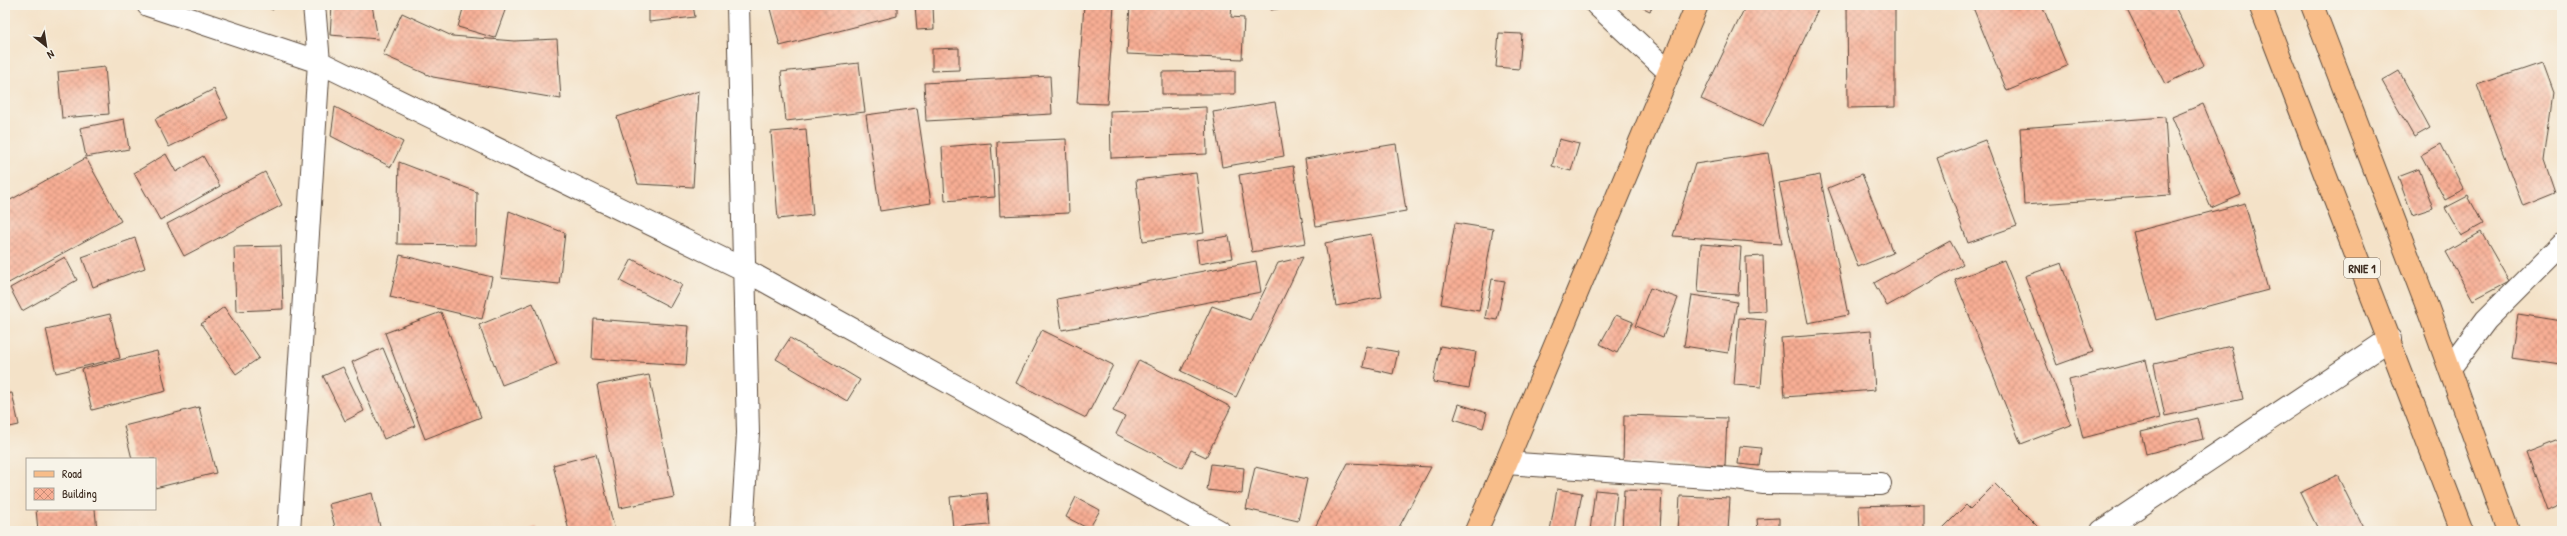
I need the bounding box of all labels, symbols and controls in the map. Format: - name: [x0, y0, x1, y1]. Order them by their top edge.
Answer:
- north arrow: [26, 26, 66, 66]
- text: N: [45, 47, 57, 62]
- road number: RNIE 1: [2344, 258, 2380, 278]
- legend: [26, 458, 156, 510]
- text: Road: [62, 465, 82, 482]
- text: Building: [62, 485, 97, 502]

